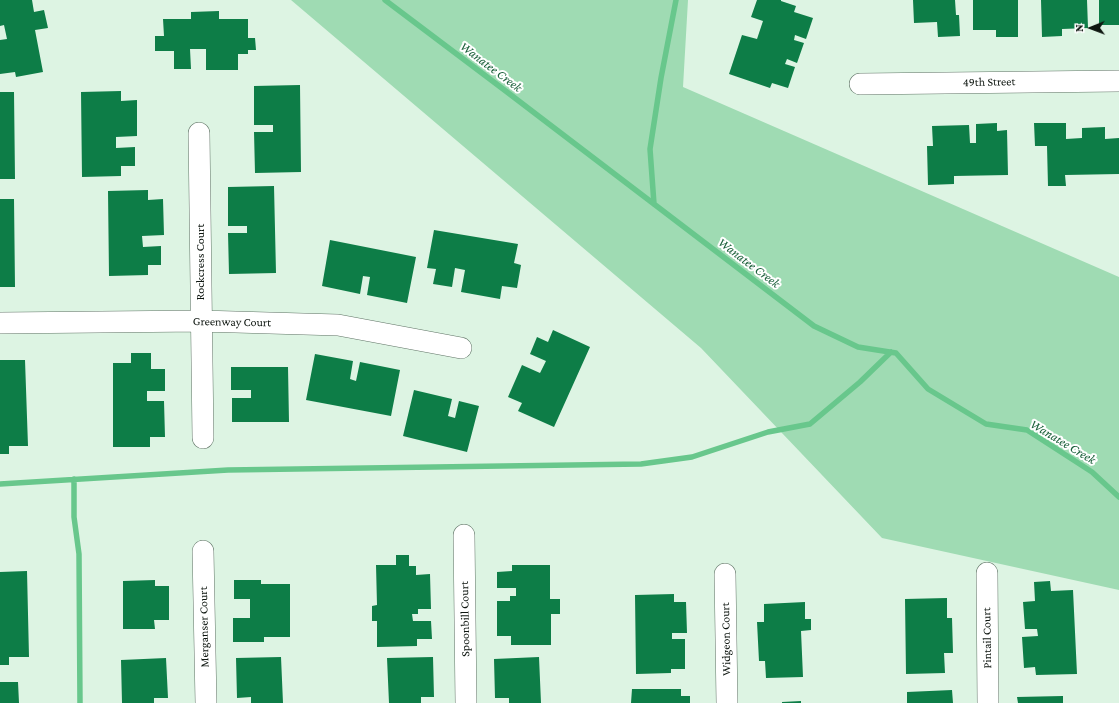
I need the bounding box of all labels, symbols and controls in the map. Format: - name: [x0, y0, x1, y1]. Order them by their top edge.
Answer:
- north arrow: [1071, 8, 1111, 48]
- text: N: [1073, 24, 1085, 32]
- water label: Wanatee Creek: [457, 39, 525, 95]
- street label: 49th Street: [962, 74, 1016, 90]
- street label: Rockcress Court: [193, 224, 207, 300]
- water label: Wanatee Creek: [715, 235, 783, 291]
- street label: Greenway Court: [193, 314, 271, 330]
- water label: Wanatee Creek: [1027, 416, 1099, 468]
- street label: Spoonbill Court: [457, 581, 473, 657]
- street label: Merganser Court: [196, 586, 212, 668]
- street label: Widgeon Court: [718, 602, 734, 676]
- street label: Pintail Court: [979, 607, 995, 669]

